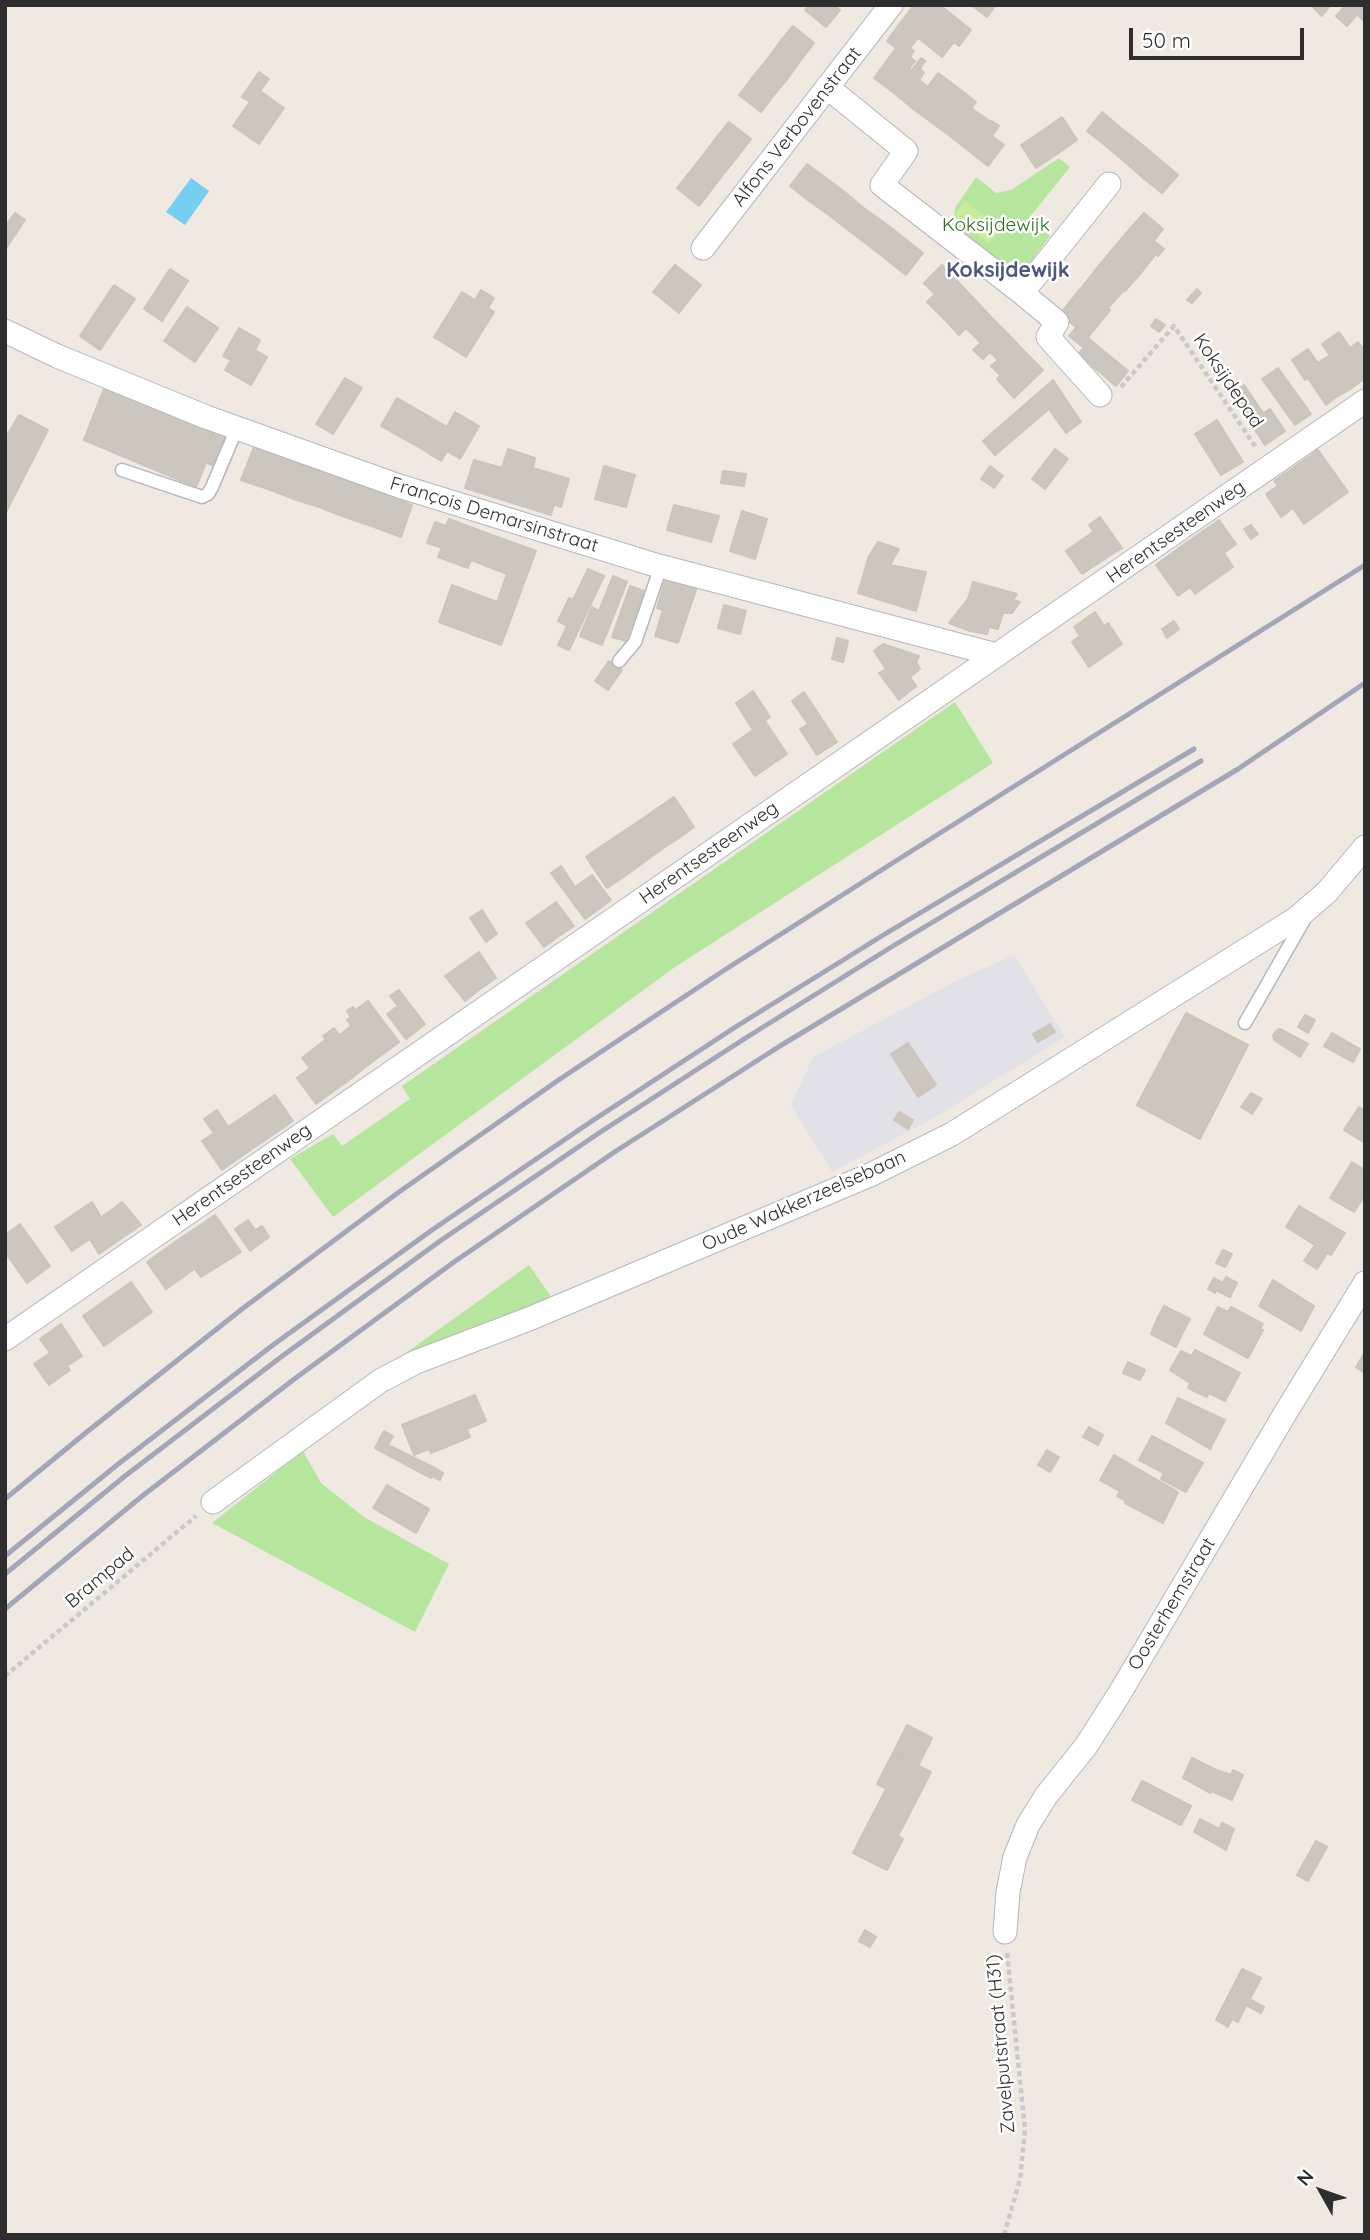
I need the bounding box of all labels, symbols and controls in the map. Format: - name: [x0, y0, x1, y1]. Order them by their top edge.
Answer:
- scale bar: [1132, 14, 1307, 58]
- text: 50 m: [1142, 27, 1191, 53]
- street label: Alfons Verbovenstraat: [728, 43, 866, 211]
- park label: Koksijdewijk: [942, 214, 1050, 236]
- district label: Koksijdewijk: [946, 258, 1070, 284]
- street label: Koksijdepad: [1188, 329, 1268, 433]
- street label: François Demarsinstraat: [387, 472, 601, 558]
- street label: Herentsesteenweg: [1102, 476, 1250, 588]
- street label: Herentsesteenweg: [635, 797, 783, 909]
- street label: Herentsesteenweg: [168, 1119, 316, 1231]
- street label: Oude Wakkerzeelsebaan: [699, 1146, 909, 1256]
- street label: Oosterhemstraat: [1123, 1534, 1221, 1674]
- street label: Brampad: [61, 1543, 139, 1613]
- street label: Zavelputstraat (H31): [982, 1953, 1020, 2135]
- north arrow: [1286, 2156, 1356, 2226]
- text: N: [1291, 2164, 1319, 2191]

